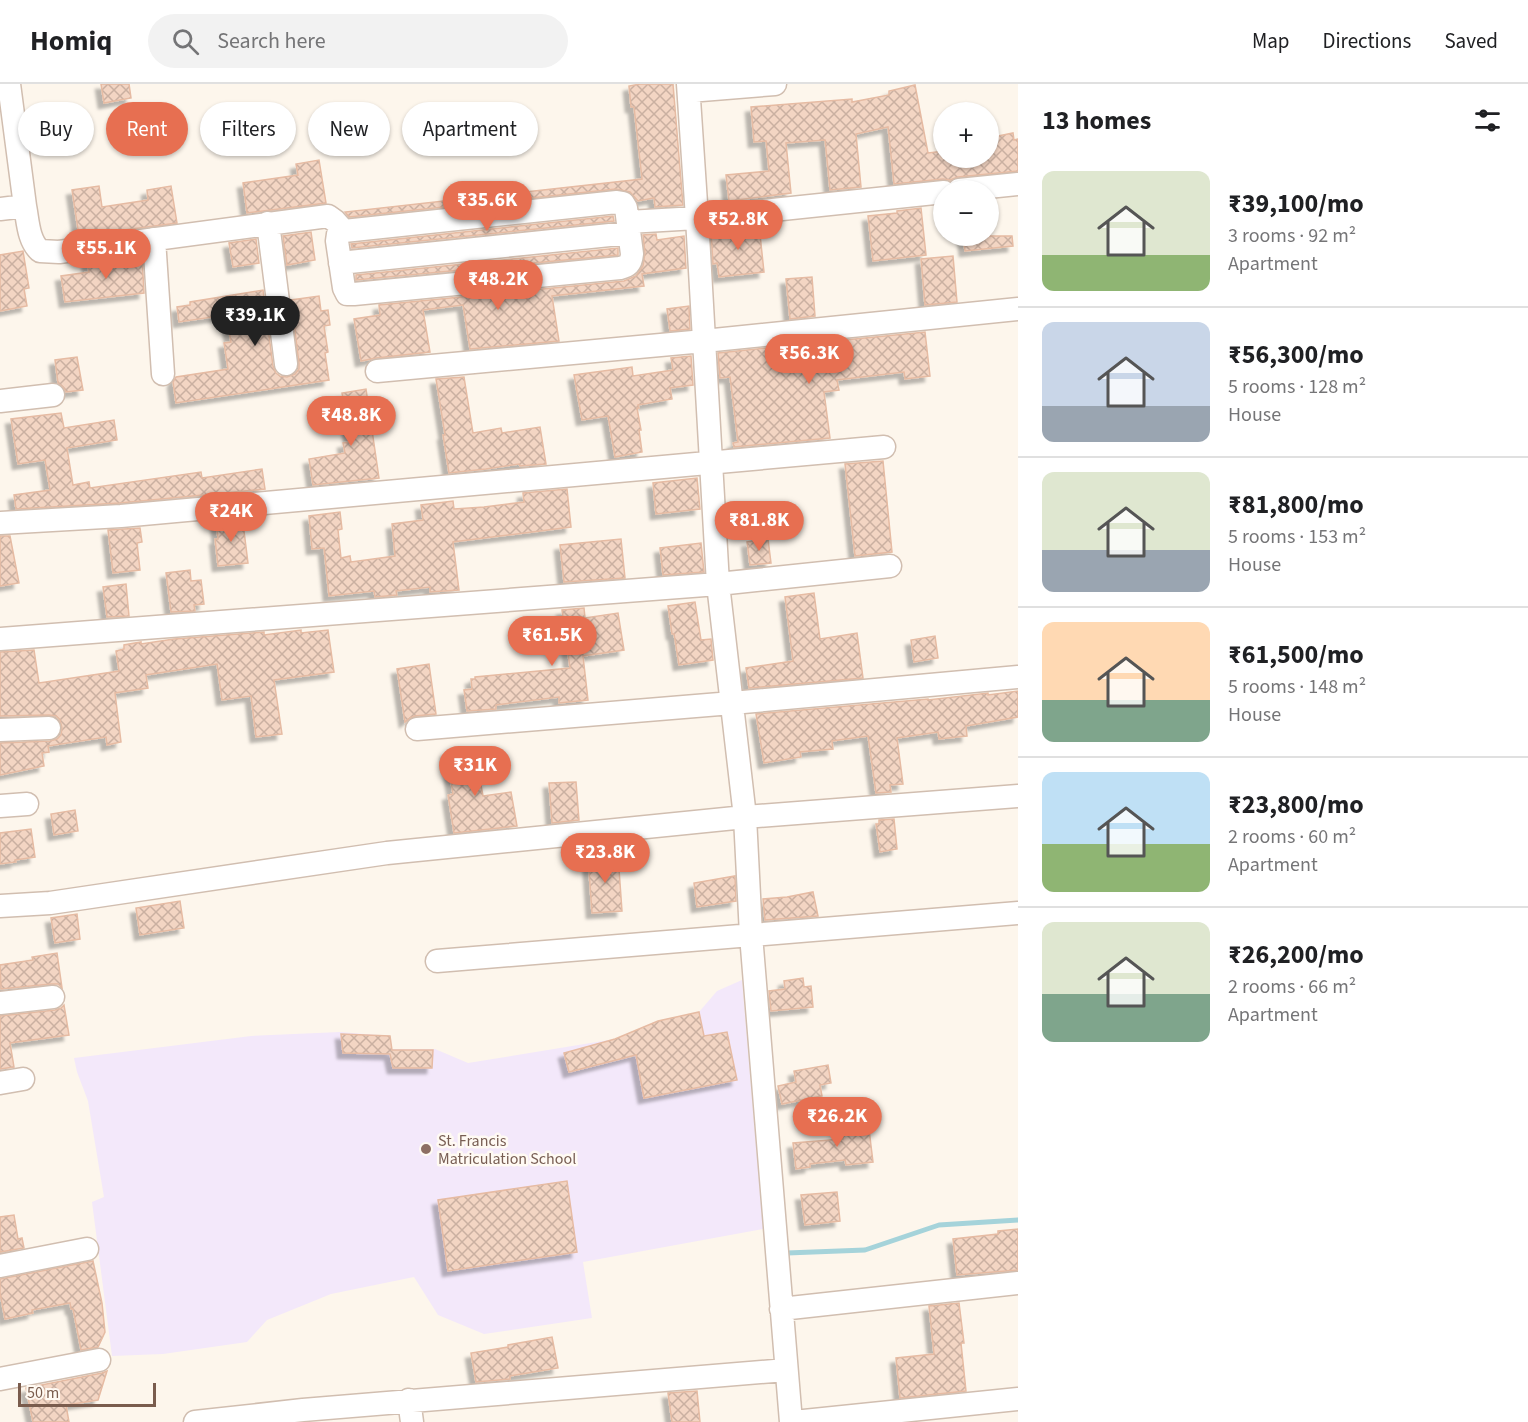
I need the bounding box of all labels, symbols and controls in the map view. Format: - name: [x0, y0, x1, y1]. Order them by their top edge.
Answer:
- search box: [148, 14, 568, 68]
- text: Homiq: [30, 21, 112, 61]
- icon: search: [169, 25, 202, 58]
- text: Search here: [217, 25, 326, 57]
- text: Map: [1252, 26, 1290, 56]
- text: Directions: [1323, 26, 1411, 56]
- text: Saved: [1444, 26, 1498, 56]
- chip: Buy: [18, 102, 94, 156]
- chip: Rent: [106, 102, 188, 156]
- chip: Filters: [200, 102, 296, 156]
- chip: New: [308, 102, 390, 156]
- chip: Apartment: [402, 102, 538, 156]
- map controls: [933, 102, 999, 246]
- button: +: [933, 102, 999, 168]
- text: 13 homes: [1042, 102, 1151, 139]
- icon: filters: [1471, 104, 1504, 137]
- button: −: [933, 180, 999, 246]
- pin: ₹35.6K: [438, 181, 536, 232]
- text: ₹39,100/mo: [1228, 185, 1364, 222]
- text: ₹35.6K: [457, 186, 517, 214]
- icon: home: [1090, 195, 1162, 267]
- pin: ₹52.8K: [689, 200, 787, 251]
- text: ₹52.8K: [708, 205, 768, 233]
- text: 3 rooms · 92 m²: [1228, 222, 1356, 250]
- pin: ₹55.1K: [57, 229, 155, 280]
- text: ₹55.1K: [76, 234, 136, 262]
- text: Apartment: [1228, 250, 1318, 278]
- pin: ₹48.2K: [449, 260, 547, 311]
- text: ₹48.2K: [468, 265, 528, 293]
- pin: ₹39.1K: [206, 296, 304, 347]
- text: ₹39.1K: [225, 301, 285, 329]
- pin: ₹56.3K: [760, 334, 858, 385]
- text: ₹56,300/mo: [1228, 336, 1364, 373]
- text: ₹56.3K: [779, 339, 839, 367]
- icon: home: [1090, 346, 1162, 418]
- text: 5 rooms · 128 m²: [1228, 373, 1366, 401]
- pin: ₹48.8K: [302, 396, 400, 447]
- text: ₹48.8K: [321, 401, 381, 429]
- text: House: [1228, 401, 1281, 429]
- text: ₹81,800/mo: [1228, 486, 1364, 523]
- pin: ₹24K: [195, 492, 267, 543]
- icon: home: [1090, 496, 1162, 568]
- text: ₹24K: [209, 497, 253, 525]
- pin: ₹81.8K: [710, 501, 808, 552]
- text: ₹81.8K: [729, 506, 789, 534]
- text: 5 rooms · 153 m²: [1228, 523, 1366, 551]
- text: House: [1228, 551, 1281, 579]
- pin: ₹61.5K: [503, 616, 601, 667]
- text: ₹61.5K: [522, 621, 582, 649]
- text: ₹61,500/mo: [1228, 636, 1364, 673]
- icon: home: [1090, 646, 1162, 718]
- text: 5 rooms · 148 m²: [1228, 673, 1366, 701]
- text: House: [1228, 701, 1281, 729]
- pin: ₹31K: [439, 746, 511, 797]
- text: ₹31K: [453, 751, 497, 779]
- text: ₹23,800/mo: [1228, 786, 1364, 823]
- icon: home: [1090, 796, 1162, 868]
- text: 2 rooms · 60 m²: [1228, 823, 1356, 851]
- pin: ₹23.8K: [556, 833, 654, 884]
- text: ₹23.8K: [575, 838, 635, 866]
- text: Apartment: [1228, 851, 1318, 879]
- text: ₹26,200/mo: [1228, 936, 1364, 973]
- icon: home: [1090, 946, 1162, 1018]
- text: 2 rooms · 66 m²: [1228, 973, 1356, 1001]
- text: Apartment: [1228, 1001, 1318, 1029]
- pin: ₹26.2K: [788, 1097, 886, 1148]
- text: ₹26.2K: [807, 1102, 867, 1130]
- place label: St. Francis Matriculation School: [438, 1130, 576, 1170]
- marker: St. Francis Matriculation School: [419, 1142, 433, 1156]
- scale bar: [18, 1380, 156, 1408]
- text: 50 m: [27, 1382, 59, 1404]

